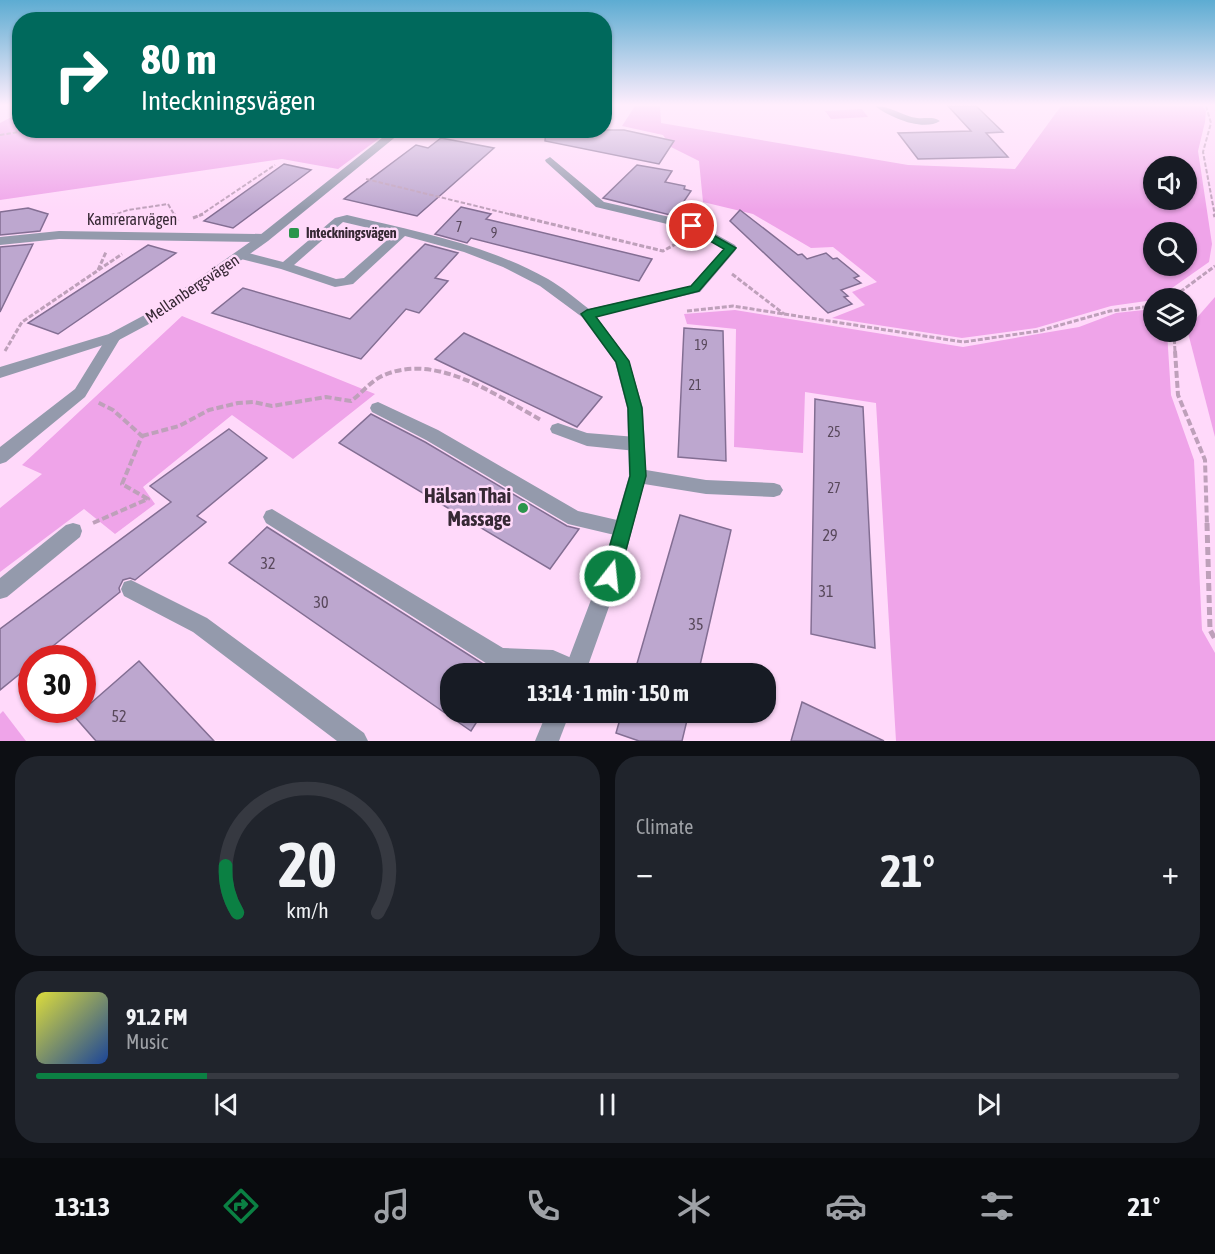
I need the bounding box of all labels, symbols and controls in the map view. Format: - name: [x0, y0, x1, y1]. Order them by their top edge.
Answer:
- text: 80 m: [141, 35, 216, 83]
- icon: right: [42, 36, 120, 114]
- text: Inteckningsvägen: [141, 85, 316, 116]
- map controls: [1143, 156, 1197, 342]
- button: sound: [1143, 156, 1197, 210]
- pin: [666, 200, 717, 251]
- icon: arrive: [675, 209, 708, 242]
- street label: Kamrerarvägen: [87, 210, 177, 229]
- house number: 7: [456, 219, 462, 235]
- button: search: [1143, 222, 1197, 276]
- place label: Inteckningsvägen: [306, 225, 397, 241]
- house number: 9: [491, 225, 497, 241]
- marker: Inteckningsvägen: [287, 226, 301, 240]
- street label: Mellanbergsvägen: [142, 250, 243, 327]
- button: layers: [1143, 288, 1197, 342]
- house number: 19: [694, 337, 708, 353]
- house number: 21: [688, 377, 702, 393]
- house number: 25: [827, 424, 841, 440]
- house number: 27: [827, 480, 841, 496]
- place label: Hälsan Thai Massage: [424, 484, 511, 530]
- marker: Hälsan Thai Massage: [516, 501, 530, 515]
- house number: 29: [822, 526, 838, 544]
- position arrow: [578, 544, 642, 608]
- house number: 32: [260, 554, 276, 572]
- house number: 31: [818, 582, 834, 600]
- house number: 30: [313, 593, 329, 611]
- house number: 35: [688, 615, 704, 633]
- speed limit sign: 30: [18, 645, 96, 723]
- text: 13:14 · 1 min · 150 m: [527, 680, 689, 706]
- house number: 52: [111, 707, 127, 725]
- text: Climate: [636, 815, 693, 838]
- text: 20: [278, 829, 337, 900]
- text: 21°: [880, 845, 935, 897]
- text: −: [636, 853, 653, 891]
- text: +: [1162, 853, 1179, 891]
- text: km/h: [286, 898, 329, 923]
- text: 91.2 FM: [126, 1004, 188, 1030]
- text: Music: [126, 1030, 168, 1053]
- icon: previous: [210, 1088, 243, 1121]
- icon: pause: [591, 1088, 624, 1121]
- icon: next: [972, 1088, 1005, 1121]
- icon: directions: [220, 1185, 262, 1227]
- icon: music: [371, 1185, 413, 1227]
- icon: phone: [522, 1185, 564, 1227]
- icon: climate: [673, 1185, 715, 1227]
- icon: car: [825, 1185, 867, 1227]
- icon: filters: [976, 1185, 1018, 1227]
- text: 13:13: [55, 1191, 110, 1222]
- text: 21°: [1127, 1191, 1160, 1222]

